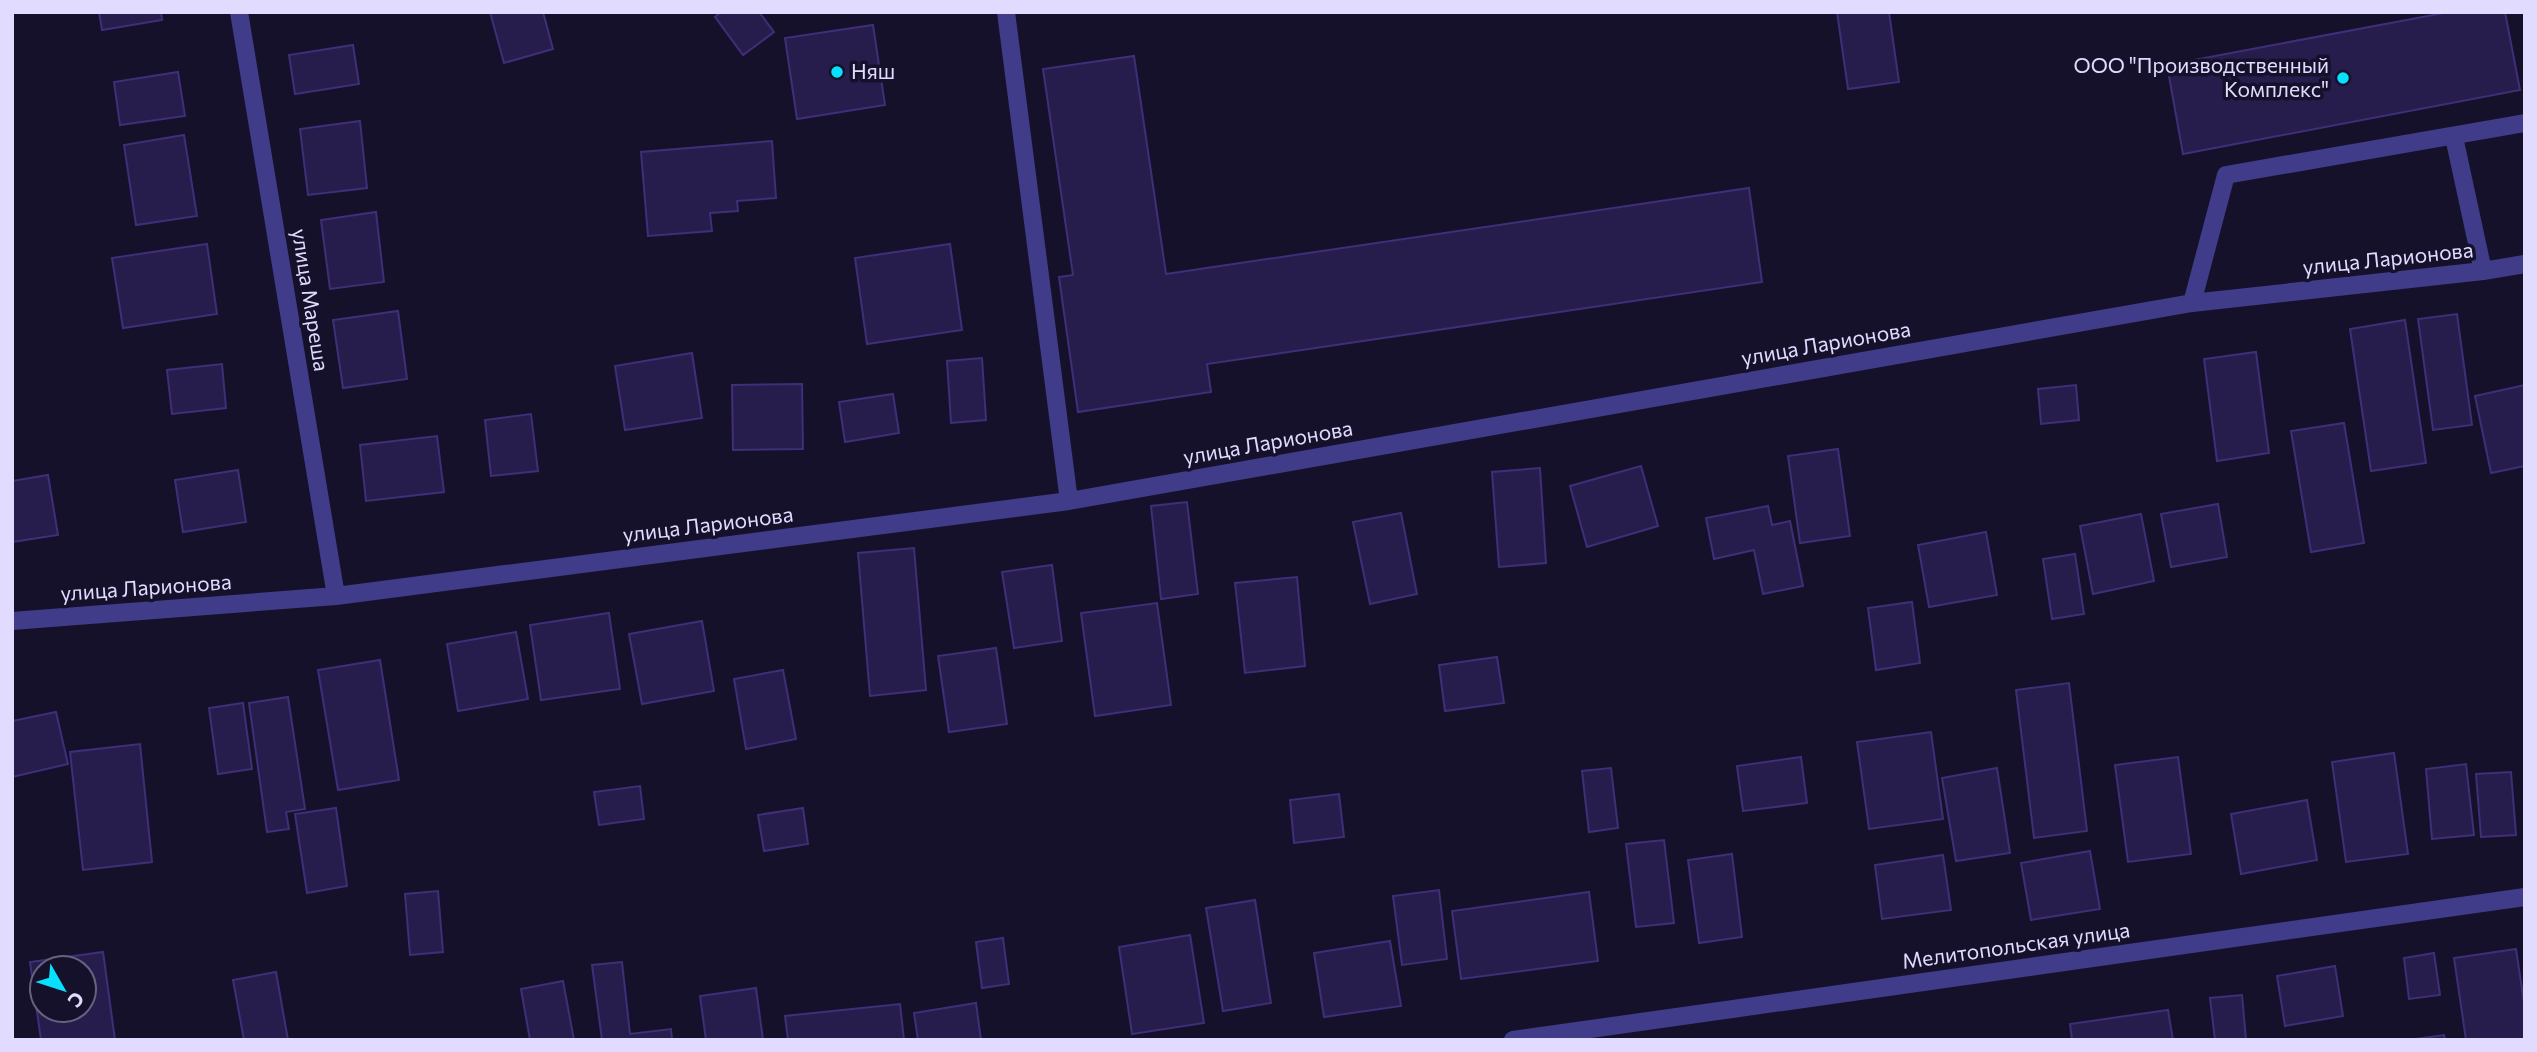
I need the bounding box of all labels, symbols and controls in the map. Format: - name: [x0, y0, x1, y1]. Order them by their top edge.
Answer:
- place label: ООО "Производственный Комплекс": [2074, 52, 2329, 101]
- place label: Няш: [851, 58, 895, 83]
- marker: Няш: [829, 64, 845, 80]
- marker: ООО "Производственный Комплекс": [2335, 70, 2351, 86]
- street label: улица Мареша: [288, 227, 335, 373]
- street label: улица Ларионова: [2301, 236, 2474, 279]
- street label: улица Ларионова: [1739, 315, 1912, 370]
- street label: улица Ларионова: [1181, 414, 1354, 469]
- street label: улица Ларионова: [621, 501, 794, 546]
- street label: улица Ларионова: [59, 568, 232, 605]
- street label: Мелитопольская улица: [1900, 916, 2131, 973]
- north arrow: [28, 954, 98, 1024]
- text: С: [64, 988, 90, 1012]

